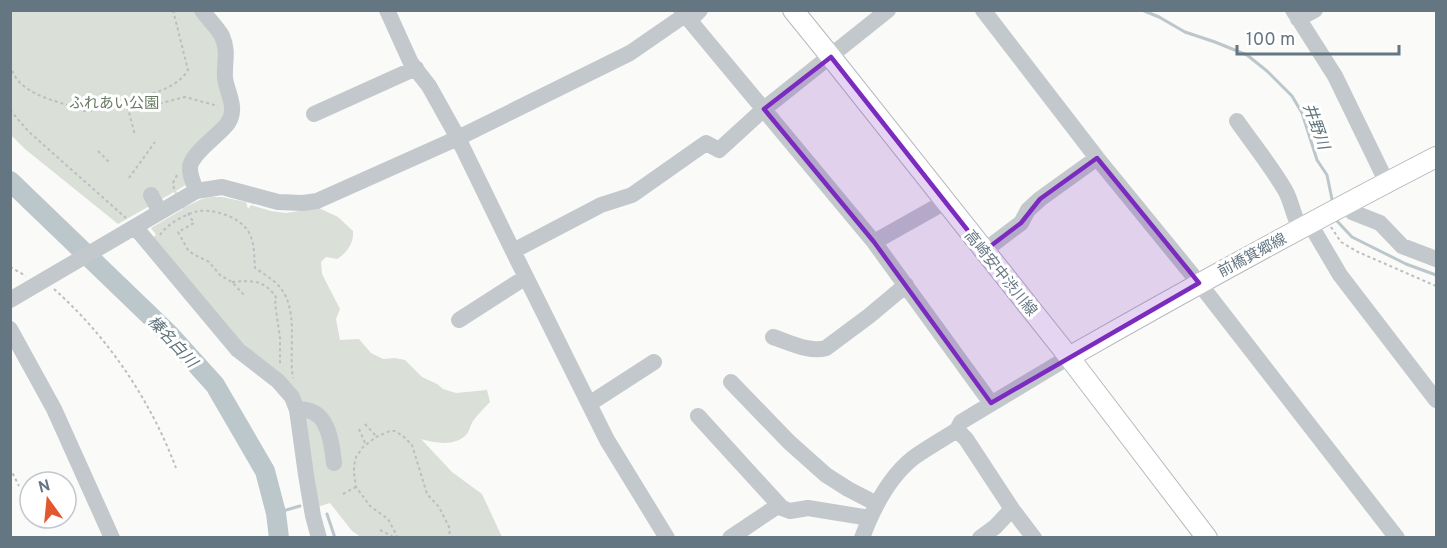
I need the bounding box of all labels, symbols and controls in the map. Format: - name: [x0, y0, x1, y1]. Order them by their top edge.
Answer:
- scale bar: [1237, 18, 1399, 56]
- text: 100 m: [1246, 29, 1295, 52]
- park label: ふれあい公園: [69, 95, 159, 114]
- water label: 井野川: [1298, 101, 1333, 155]
- street label: 高崎安中渋川線: [959, 227, 1040, 321]
- street label: 前橋箕郷線: [1215, 230, 1290, 282]
- water label: 榛名白川: [142, 312, 202, 374]
- north arrow: [18, 470, 78, 530]
- text: N: [36, 476, 53, 499]

